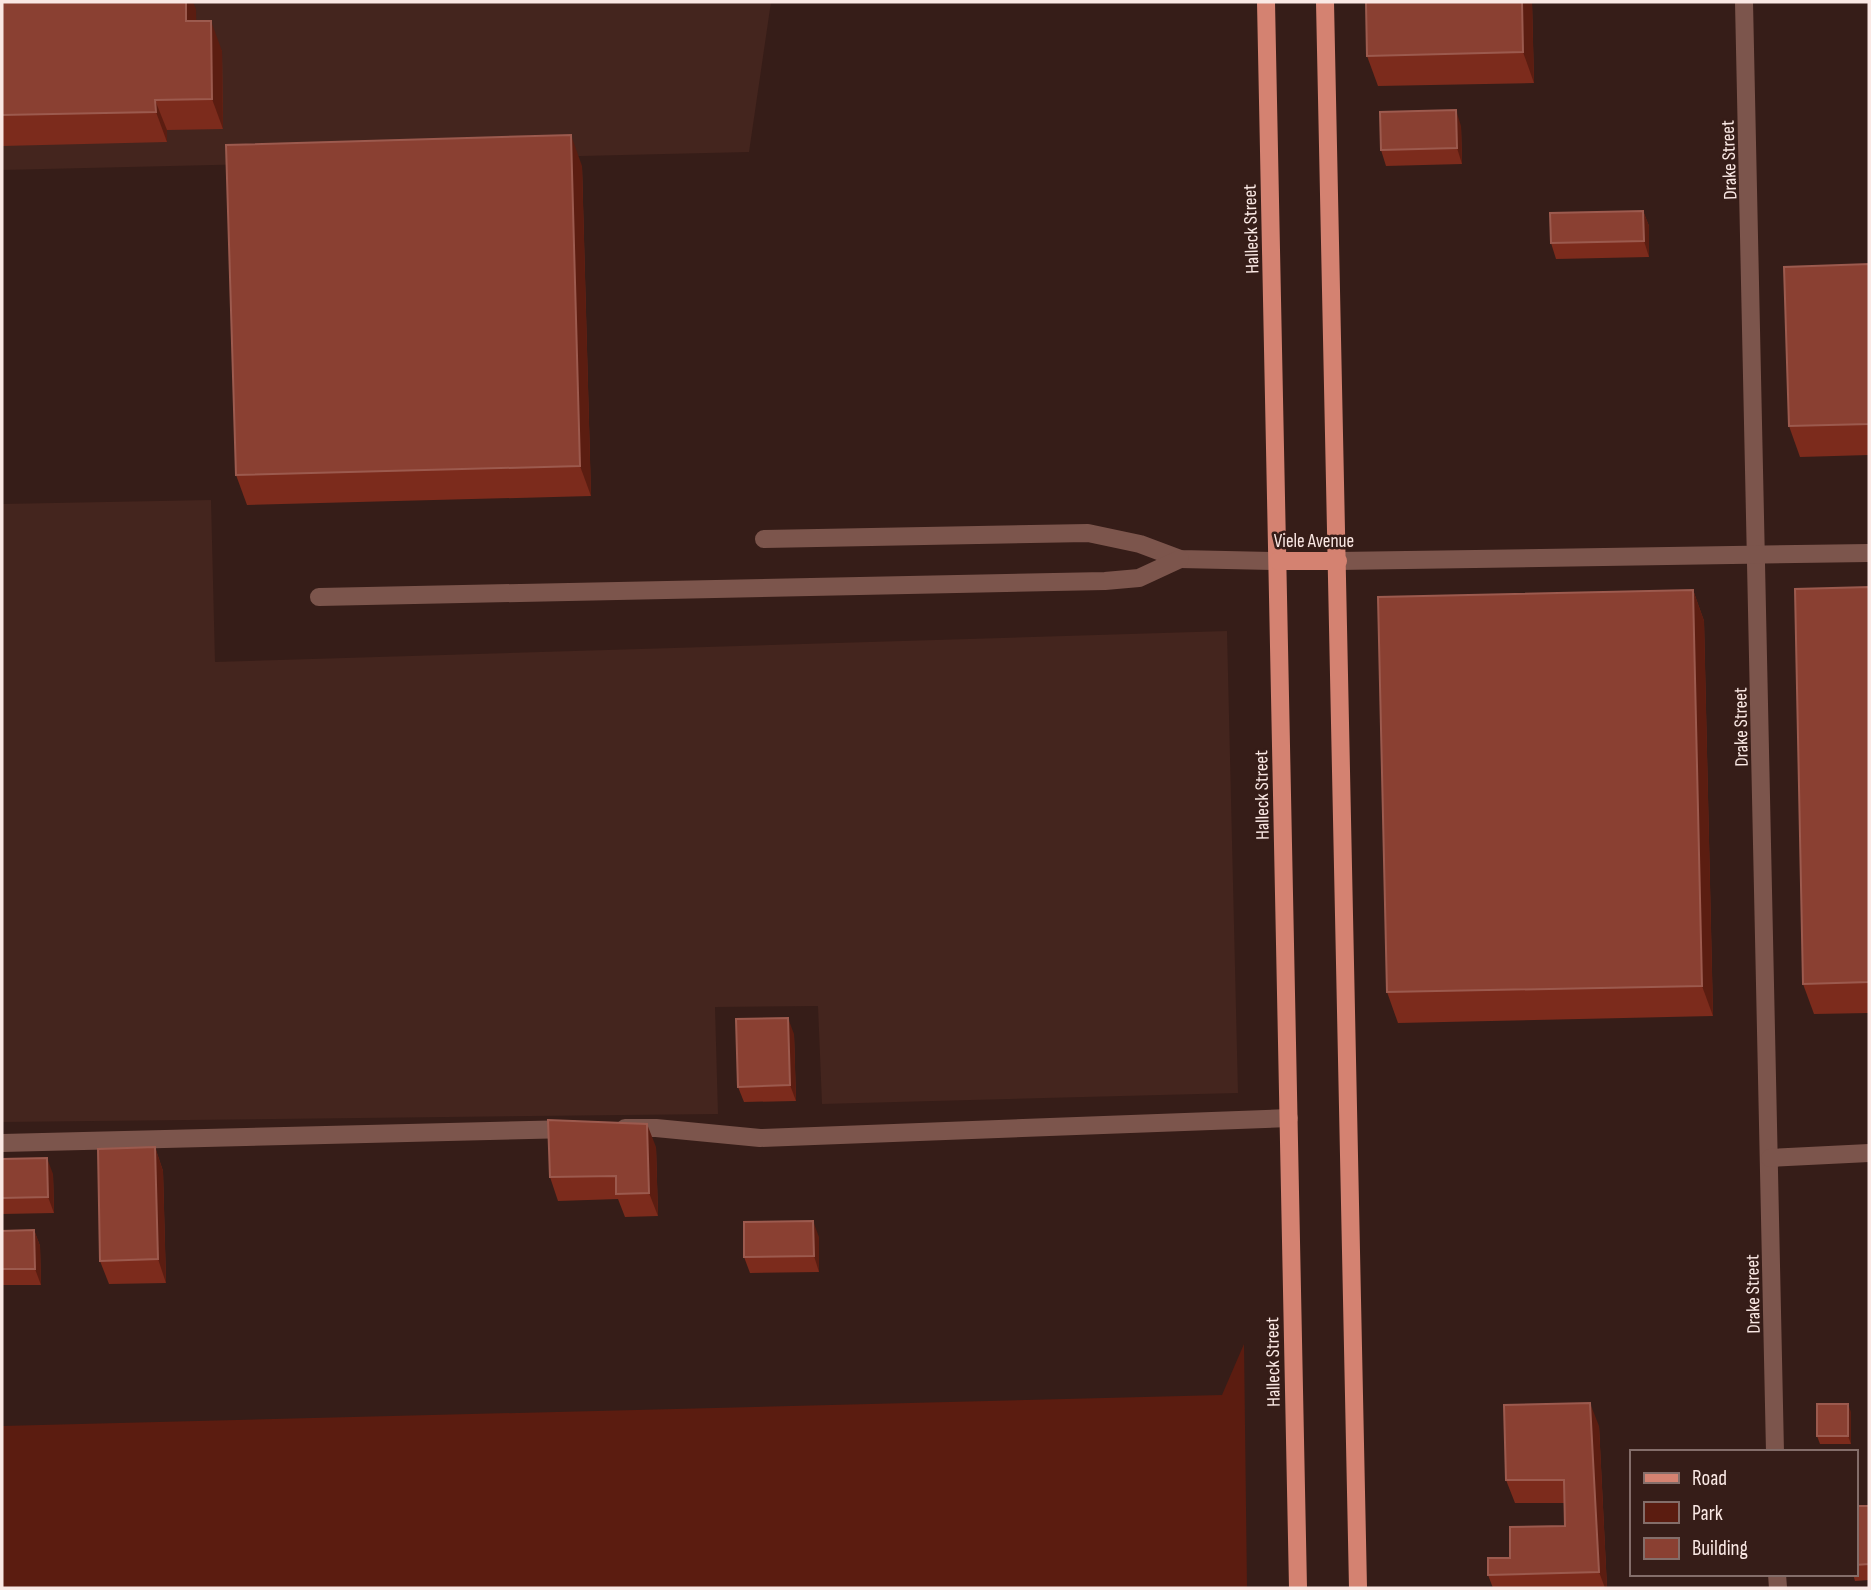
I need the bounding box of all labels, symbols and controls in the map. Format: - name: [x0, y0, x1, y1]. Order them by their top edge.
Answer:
- street label: Drake Street: [1717, 120, 1742, 200]
- street label: Halleck Street: [1238, 184, 1265, 274]
- street label: Viele Avenue: [1274, 530, 1354, 553]
- street label: Drake Street: [1729, 687, 1754, 767]
- street label: Halleck Street: [1250, 750, 1275, 840]
- street label: Drake Street: [1741, 1254, 1766, 1334]
- street label: Halleck Street: [1261, 1317, 1286, 1407]
- legend: [1630, 1450, 1857, 1576]
- text: Road: [1692, 1466, 1727, 1491]
- text: Park: [1692, 1501, 1723, 1526]
- text: Building: [1692, 1536, 1748, 1561]

